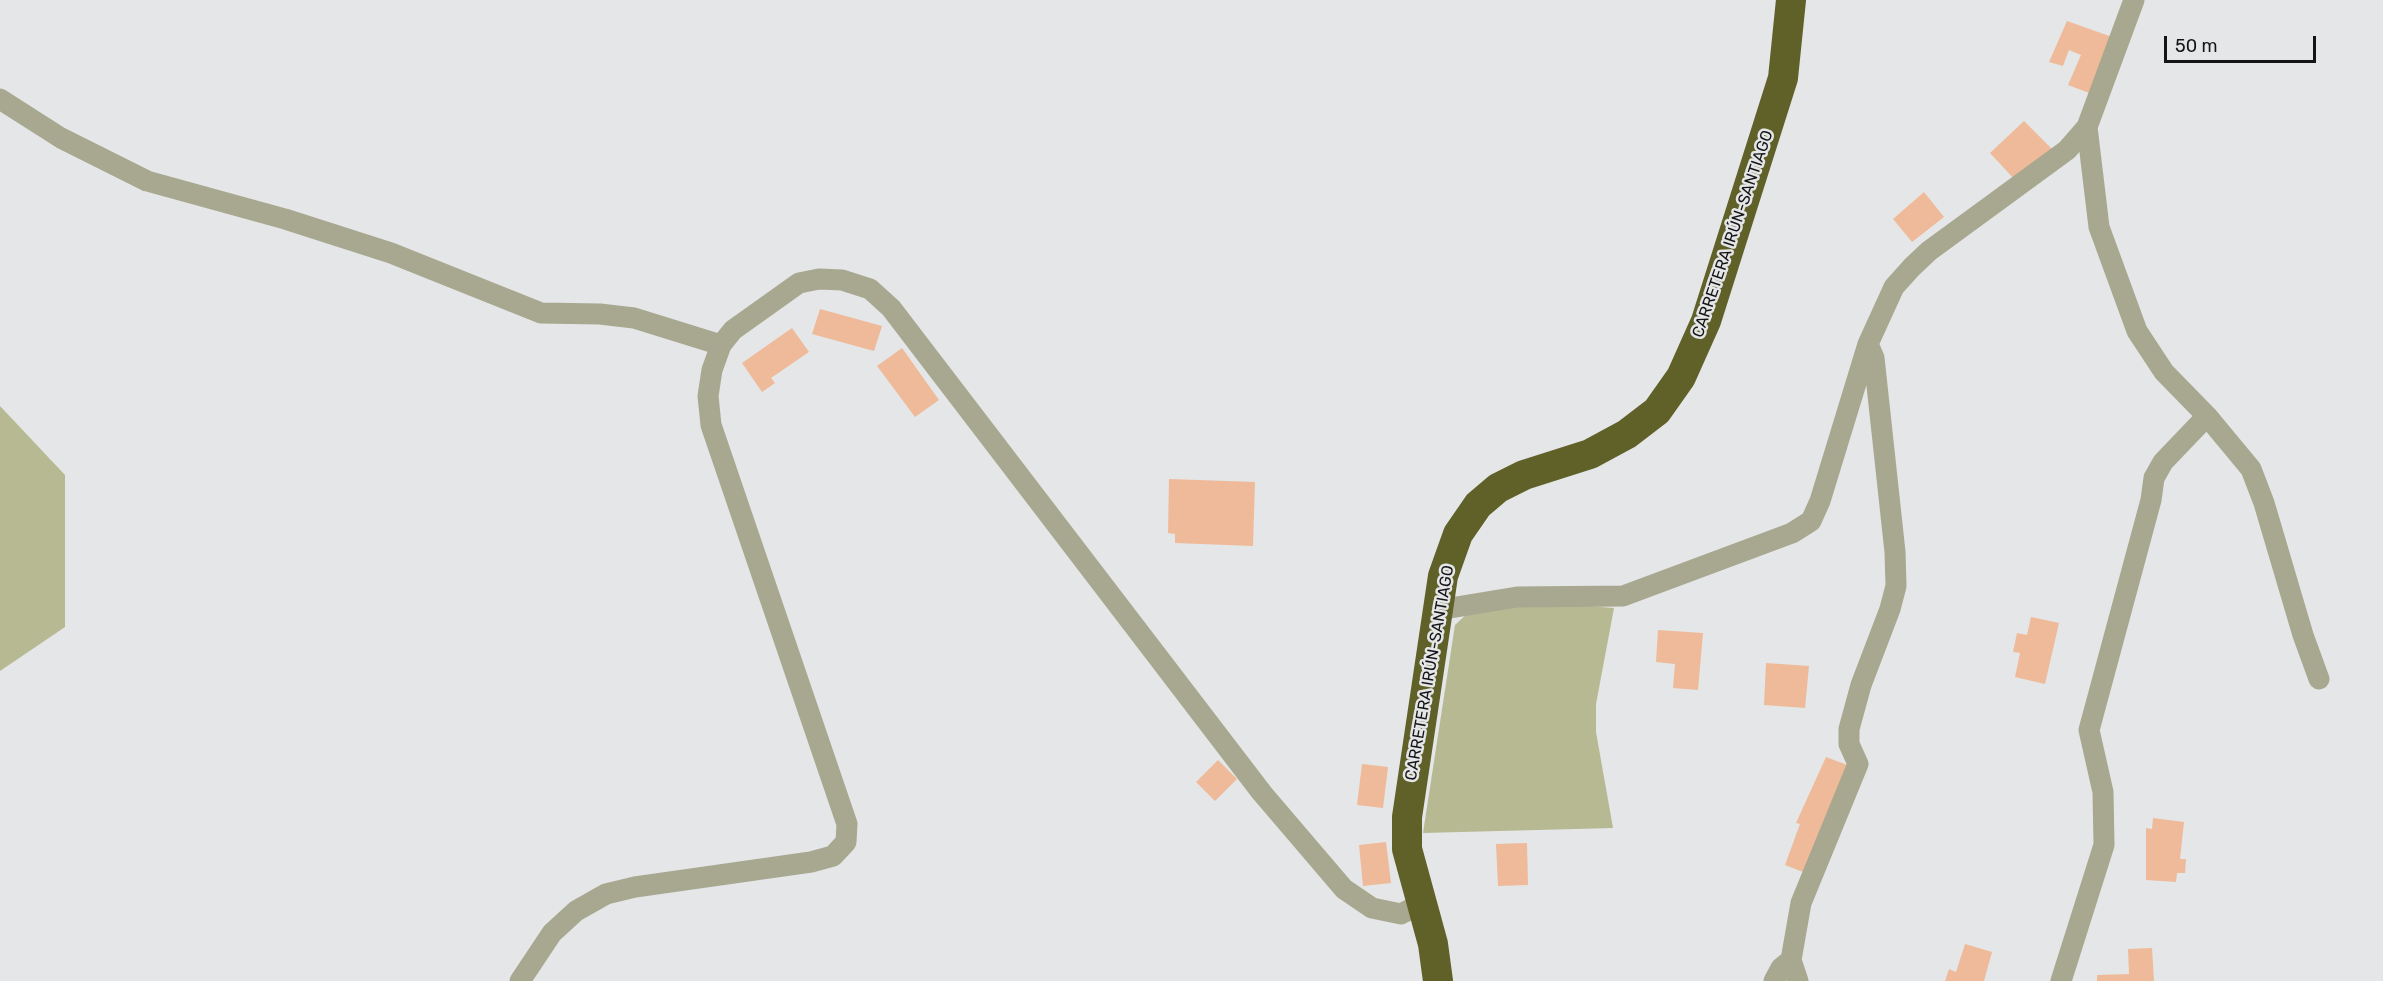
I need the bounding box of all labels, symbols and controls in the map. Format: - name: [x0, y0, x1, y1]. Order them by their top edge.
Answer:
- scale bar: [2167, 24, 2318, 62]
- text: 50 m: [2175, 35, 2218, 57]
- street label: CARRETERA IRÚN-SANTIAGO: [1688, 128, 1778, 340]
- street label: CARRETERA IRÚN-SANTIAGO: [1402, 564, 1458, 782]

